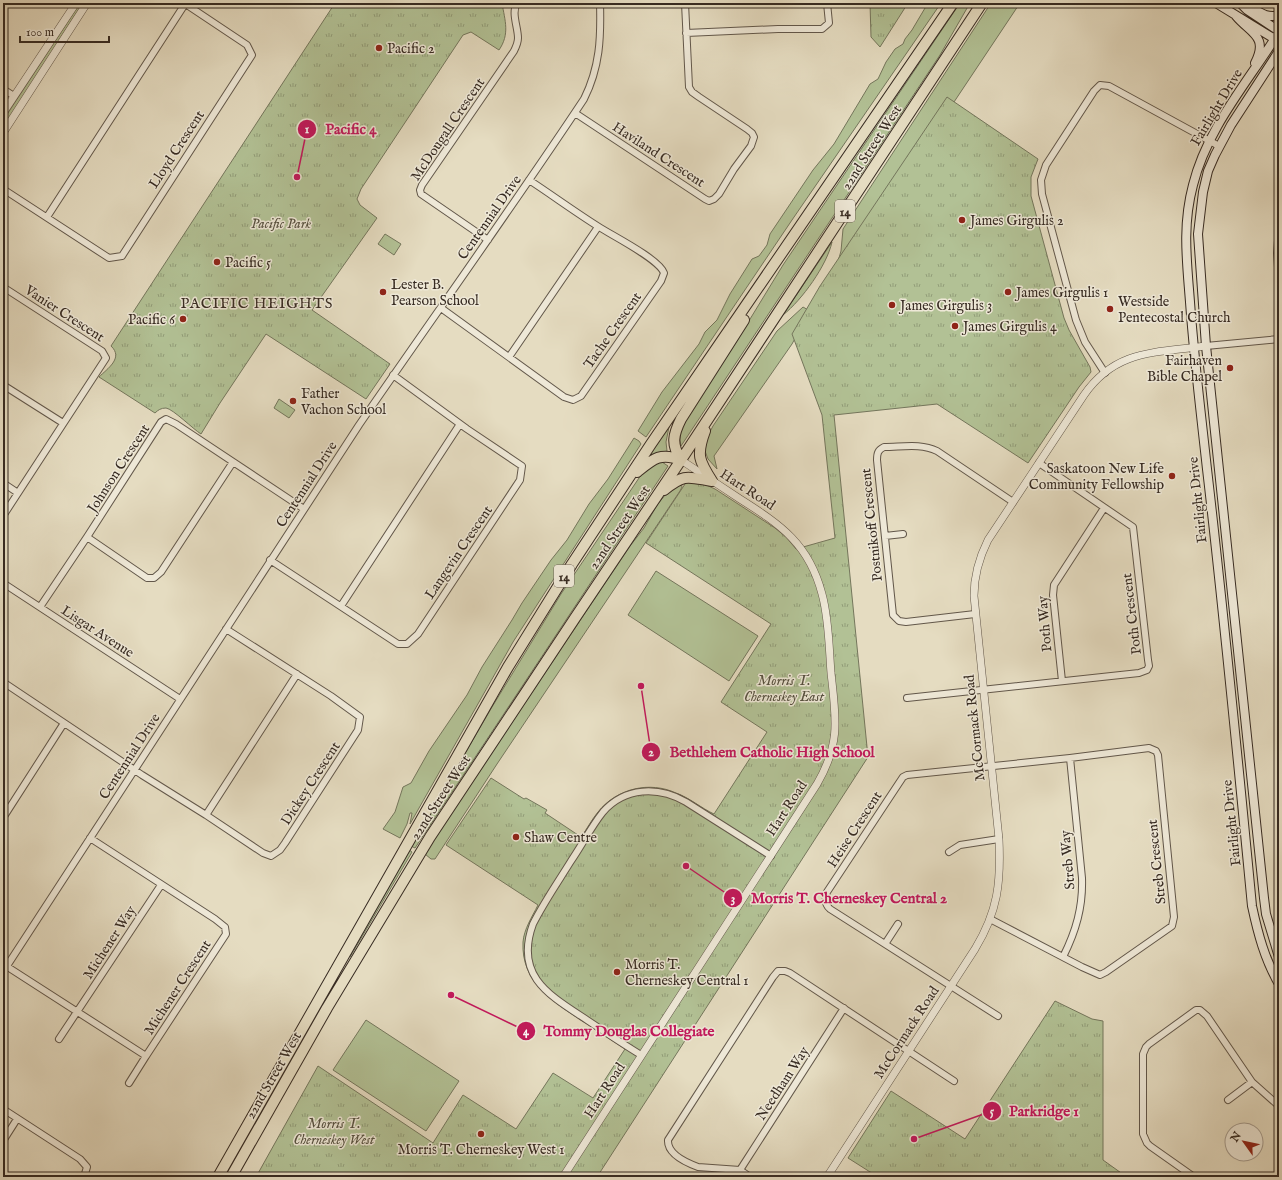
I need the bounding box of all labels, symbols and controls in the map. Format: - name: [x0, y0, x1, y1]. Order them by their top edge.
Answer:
- scale bar: [20, 18, 109, 44]
- text: 100 m: [26, 25, 54, 40]
- place label: Pacific 2: [387, 40, 435, 58]
- marker: Pacific 2: [374, 43, 384, 53]
- street label: Fairlight Drive: [1187, 65, 1247, 149]
- street label: McDougall Crescent: [407, 74, 489, 185]
- street label: 22nd Street West: [838, 101, 906, 193]
- street label: Lloyd Crescent: [145, 107, 209, 192]
- callout: Pacific 4: [297, 115, 385, 142]
- street label: Haviland Crescent: [609, 118, 708, 192]
- text: Pacific 4: [325, 120, 377, 139]
- text: 1: [305, 122, 310, 137]
- street label: Centennial Drive: [454, 171, 526, 263]
- road number: 14: [835, 200, 855, 222]
- place label: James Girgulis 2: [968, 212, 1064, 230]
- park label: Pacific Park: [251, 215, 311, 233]
- marker: James Girgulis 2: [957, 215, 967, 225]
- place label: Pacific 5: [225, 254, 271, 272]
- marker: Pacific 5: [212, 257, 222, 267]
- place label: Lester B. Pearson School: [391, 276, 479, 310]
- street label: Vanier Crescent: [20, 281, 108, 346]
- place label: James Girgulis 1: [1014, 284, 1108, 302]
- marker: Lester B. Pearson School: [378, 287, 388, 297]
- marker: James Girgulis 1: [1003, 287, 1013, 297]
- street label: Tache Crescent: [580, 289, 646, 372]
- place label: Westside Pentecostal Church: [1118, 293, 1231, 327]
- district label: PACIFIC HEIGHTS: [180, 294, 334, 313]
- place label: James Girgulis 3: [898, 297, 992, 315]
- marker: James Girgulis 3: [887, 300, 897, 310]
- marker: Westside Pentecostal Church: [1105, 304, 1115, 314]
- place label: Pacific 6: [128, 311, 176, 329]
- marker: Pacific 6: [178, 314, 188, 324]
- place label: James Girgulis 4: [961, 318, 1057, 336]
- marker: James Girgulis 4: [950, 321, 960, 331]
- place label: Fairhaven Bible Chapel: [1147, 352, 1223, 386]
- marker: Fairhaven Bible Chapel: [1225, 363, 1235, 373]
- place label: Father Vachon School: [300, 385, 386, 419]
- marker: Father Vachon School: [288, 396, 298, 406]
- street label: Johnson Crescent: [82, 421, 154, 518]
- street label: Centennial Drive: [272, 438, 342, 531]
- street label: Fairlight Drive: [1184, 455, 1211, 544]
- place label: Saskatoon New Life Community Fellowship: [1029, 460, 1165, 494]
- street label: Hart Road: [716, 465, 779, 515]
- street label: Postnikoff Crescent: [857, 467, 887, 582]
- marker: Saskatoon New Life Community Fellowship: [1167, 471, 1177, 481]
- street label: 22nd Street West: [585, 482, 655, 573]
- street label: Langevin Crescent: [421, 502, 497, 603]
- road number: 14: [554, 565, 574, 587]
- street label: Poth Crescent: [1118, 572, 1146, 656]
- street label: Poth Way: [1034, 595, 1056, 653]
- street label: Lisgar Avenue: [58, 602, 138, 662]
- park label: Morris T. Cherneskey East: [744, 672, 825, 706]
- street label: McCormack Road: [960, 673, 990, 782]
- street label: Centennial Drive: [95, 710, 165, 803]
- street label: Dickey Crescent: [277, 738, 345, 829]
- callout: Bethlehem Catholic High School: [641, 739, 882, 766]
- text: Bethlehem Catholic High School: [669, 743, 875, 762]
- text: 2: [648, 745, 654, 760]
- street label: 22nd Street West: [407, 751, 475, 843]
- street label: Hart Road: [762, 777, 812, 840]
- street label: Fairlight Drive: [1218, 778, 1245, 867]
- street label: Heise Crescent: [823, 788, 886, 871]
- street label: Streb Crescent: [1144, 818, 1170, 905]
- place label: Shaw Centre: [524, 829, 598, 847]
- street label: Streb Way: [1056, 829, 1080, 890]
- marker: Shaw Centre: [511, 832, 521, 842]
- callout: Morris T. Cherneskey Central 2: [723, 884, 955, 911]
- text: Morris T. Cherneskey Central 2: [751, 889, 947, 908]
- text: 3: [731, 891, 735, 906]
- street label: Michener Way: [79, 902, 140, 983]
- street label: Michener Crescent: [140, 936, 215, 1039]
- place label: Morris T. Cherneskey Central 1: [625, 956, 749, 990]
- marker: Morris T. Cherneskey Central 1: [612, 967, 622, 977]
- street label: McCormack Road: [870, 982, 944, 1082]
- callout: Tommy Douglas Collegiate: [516, 1017, 722, 1044]
- text: Tommy Douglas Collegiate: [543, 1022, 715, 1041]
- text: 4: [523, 1024, 530, 1039]
- street label: 22nd Street West: [242, 1029, 306, 1122]
- street label: Needham Way: [752, 1043, 814, 1124]
- street label: Hart Road: [580, 1059, 630, 1122]
- callout: Parkridge 1: [982, 1098, 1087, 1125]
- text: Parkridge 1: [1009, 1102, 1079, 1121]
- text: 5: [990, 1104, 995, 1119]
- park label: Morris T. Cherneskey West: [293, 1115, 375, 1149]
- north arrow: [1224, 1122, 1264, 1162]
- marker: Morris T. Cherneskey West 1: [476, 1129, 486, 1139]
- text: N: [1227, 1129, 1245, 1146]
- place label: Morris T. Cherneskey West 1: [398, 1141, 564, 1159]

